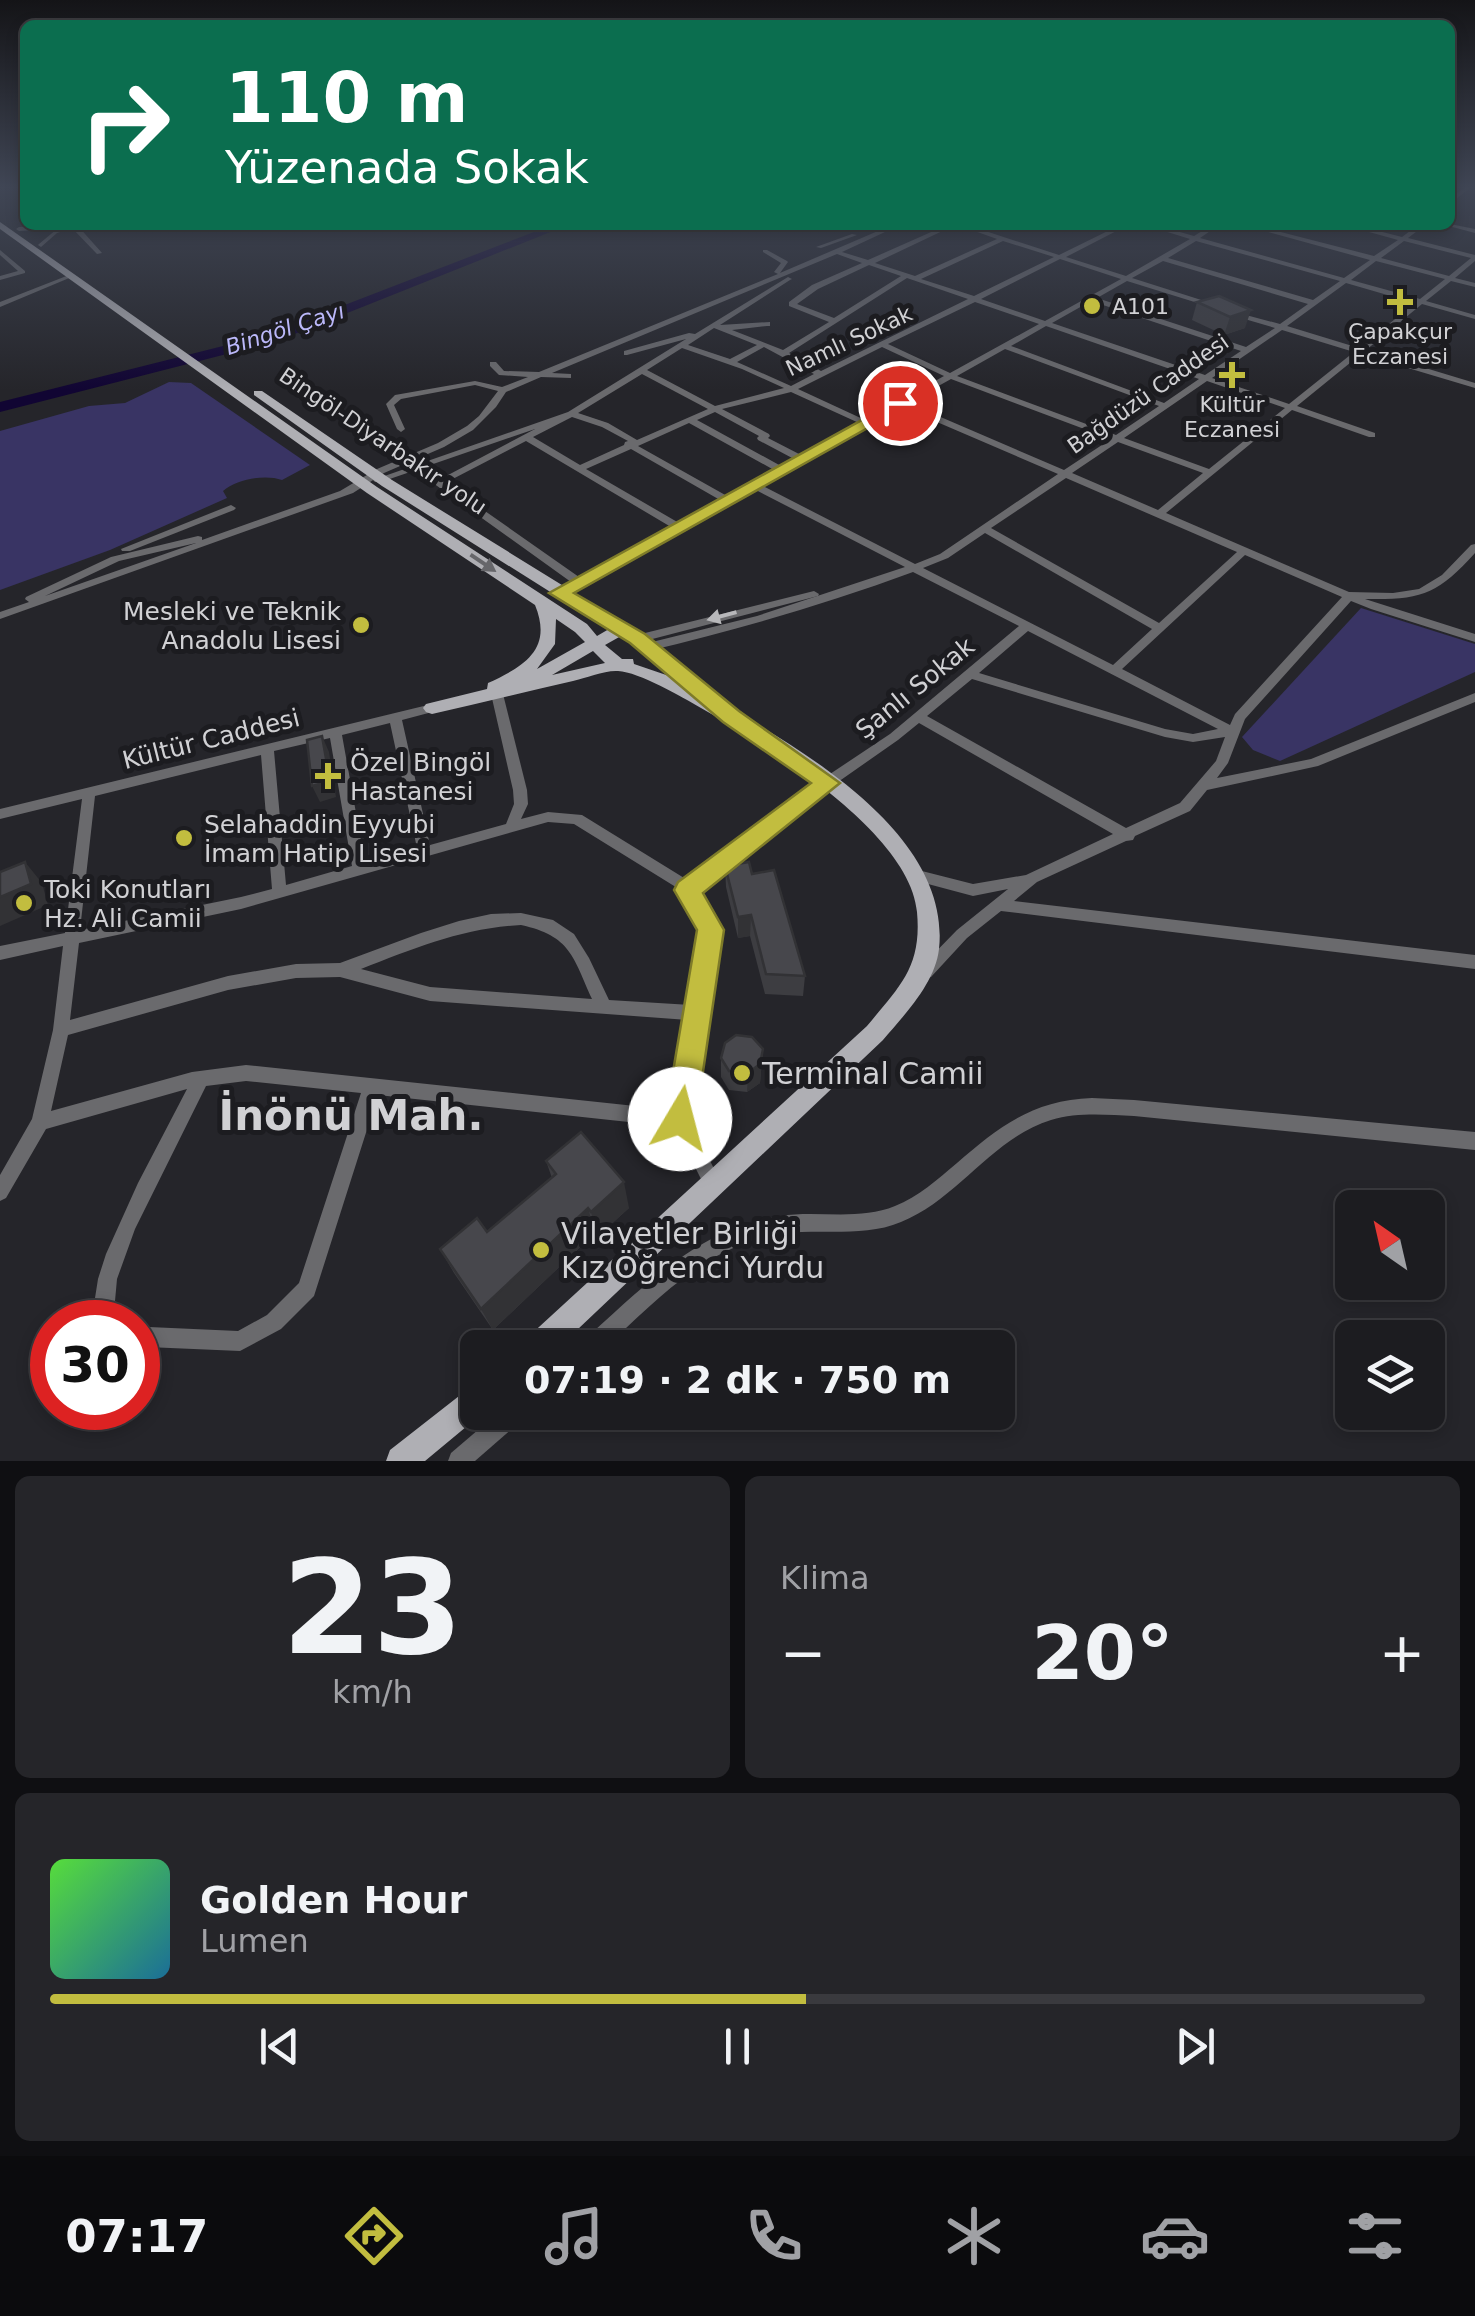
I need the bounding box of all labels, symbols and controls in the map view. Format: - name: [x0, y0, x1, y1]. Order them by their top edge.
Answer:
- text: 110 m: [225, 57, 468, 139]
- icon: right: [60, 60, 190, 190]
- text: Yüzenada Sokak: [225, 141, 589, 194]
- marker: Çapakçur Eczanesi: [1389, 291, 1411, 313]
- place label: A101: [1112, 294, 1169, 319]
- marker: A101: [1081, 295, 1103, 317]
- water label: Bingöl Çayı: [222, 298, 348, 360]
- street label: Namlı Sokak: [782, 301, 916, 381]
- place label: Çapakçur Eczanesi: [1348, 319, 1453, 369]
- street label: Bağdüzü Caddesi: [1063, 329, 1233, 459]
- pin: [858, 361, 943, 446]
- street label: Bingöl-Diyarbakır yolu: [275, 362, 491, 520]
- marker: Kültür Eczanesi: [1221, 364, 1243, 386]
- icon: arrive: [873, 376, 928, 431]
- place label: Kültür Eczanesi: [1184, 392, 1280, 442]
- one-way arrow: [469, 554, 496, 572]
- place label: Mesleki ve Teknik Anadolu Lisesi: [123, 597, 342, 655]
- one-way arrow: [706, 609, 737, 624]
- marker: Mesleki ve Teknik Anadolu Lisesi: [350, 614, 372, 636]
- street label: Şanlı Sokak: [850, 631, 980, 745]
- street label: Kültür Caddesi: [119, 703, 303, 775]
- place label: Özel Bingöl Hastanesi: [350, 748, 491, 806]
- marker: Özel Bingöl Hastanesi: [315, 763, 341, 789]
- place label: Selahaddin Eyyubi İmam Hatip Lisesi: [204, 810, 435, 868]
- marker: Selahaddin Eyyubi İmam Hatip Lisesi: [173, 827, 195, 849]
- place label: Toki Konutları Hz. Ali Camii: [43, 875, 211, 933]
- marker: Toki Konutları Hz. Ali Camii: [13, 892, 35, 914]
- place label: Terminal Camii: [761, 1056, 984, 1091]
- marker: Terminal Camii: [731, 1062, 753, 1084]
- position arrow: [628, 1067, 732, 1171]
- district label: İnönü Mah.: [219, 1090, 483, 1140]
- north arrow: [1335, 1190, 1445, 1300]
- map controls: [1335, 1190, 1445, 1430]
- place label: Vilayetler Birliği Kız Öğrenci Yurdu: [561, 1216, 824, 1285]
- marker: Vilayetler Birliği Kız Öğrenci Yurdu: [530, 1239, 552, 1261]
- speed limit sign: 30: [30, 1300, 160, 1430]
- button: layers: [1335, 1320, 1445, 1430]
- text: 07:19 · 2 dk · 750 m: [524, 1358, 951, 1402]
- text: 23: [282, 1532, 463, 1684]
- text: Klima: [780, 1559, 870, 1597]
- text: 20°: [1032, 1609, 1173, 1697]
- text: −: [780, 1621, 826, 1685]
- text: +: [1379, 1621, 1425, 1685]
- text: km/h: [332, 1673, 413, 1711]
- text: Golden Hour: [200, 1878, 467, 1922]
- text: Lumen: [200, 1922, 309, 1960]
- icon: previous: [252, 2019, 307, 2074]
- icon: pause: [710, 2019, 765, 2074]
- icon: next: [1168, 2019, 1223, 2074]
- icon: directions: [339, 2201, 409, 2271]
- icon: music: [539, 2201, 609, 2271]
- icon: phone: [739, 2201, 809, 2271]
- icon: climate: [939, 2201, 1009, 2271]
- icon: car: [1140, 2201, 1210, 2271]
- icon: filters: [1340, 2201, 1410, 2271]
- text: 07:17: [65, 2210, 208, 2263]

